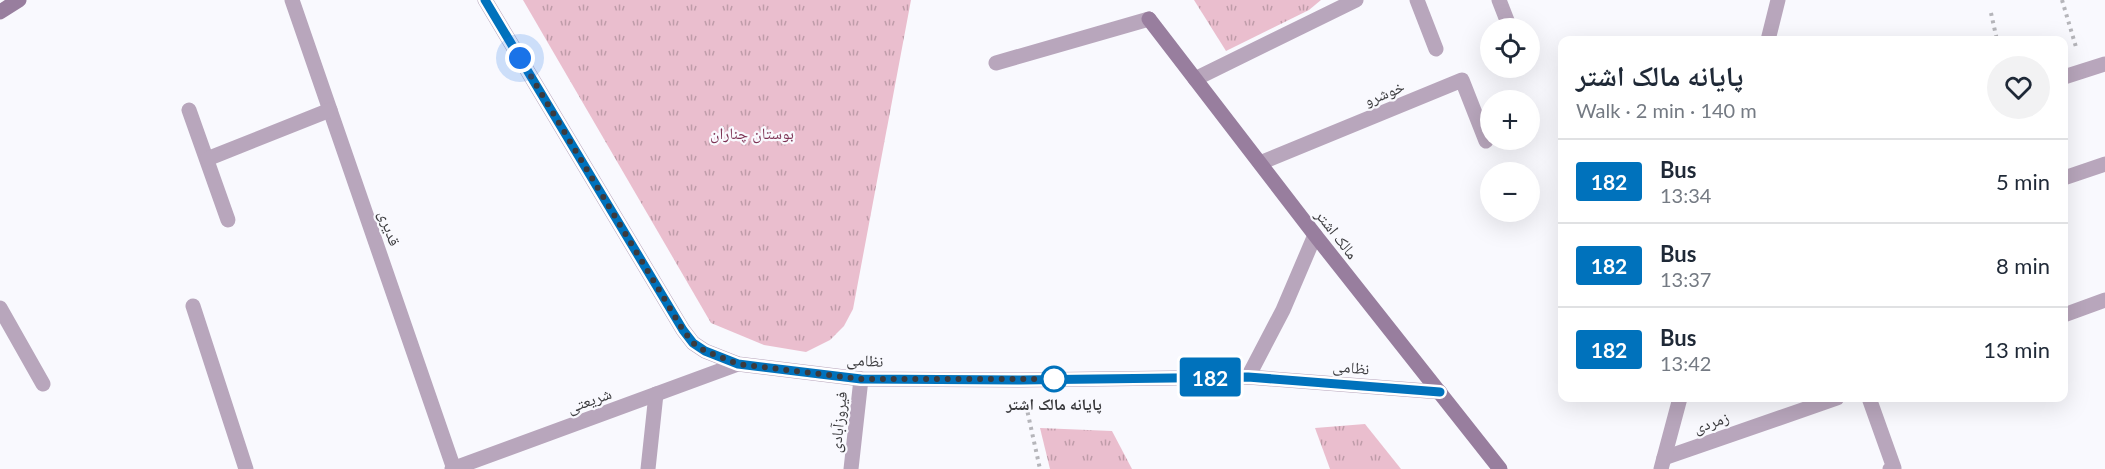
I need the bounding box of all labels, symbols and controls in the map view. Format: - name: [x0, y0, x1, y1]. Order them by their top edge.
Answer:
- map controls: [1480, 18, 1540, 222]
- button: locate: [1480, 18, 1540, 78]
- your location: [505, 43, 535, 73]
- button: heart: [1987, 56, 2050, 119]
- text: پایانه مالک اشتر: [1576, 58, 1743, 92]
- street label: خوشرو: [1361, 76, 1407, 110]
- button: +: [1480, 90, 1540, 150]
- text: Walk · 2 min · 140 m: [1576, 98, 1757, 122]
- park label: بوستان چناران: [710, 123, 794, 144]
- text: Bus: [1660, 156, 1696, 183]
- button: −: [1480, 162, 1540, 222]
- text: 5 min: [1996, 168, 2050, 195]
- text: 182: [1591, 169, 1627, 194]
- text: 13:34: [1660, 183, 1711, 207]
- street label: مالک اشتر: [1311, 204, 1363, 263]
- street label: قدیری: [374, 208, 405, 249]
- text: Bus: [1660, 240, 1696, 267]
- text: 8 min: [1996, 252, 2050, 279]
- text: 182: [1591, 253, 1627, 278]
- text: 13:37: [1660, 267, 1711, 291]
- text: Bus: [1660, 324, 1696, 351]
- text: 13 min: [1983, 336, 2050, 363]
- text: 182: [1591, 337, 1627, 362]
- street label: نظامی: [846, 349, 884, 372]
- text: 13:42: [1660, 351, 1711, 375]
- street label: نظامی: [1332, 355, 1370, 380]
- line badge: 182: [1176, 358, 1244, 397]
- text: 182: [1192, 365, 1228, 390]
- marker: پایانه مالک اشتر: [1041, 366, 1067, 392]
- street label: شریعتی: [564, 383, 614, 418]
- street label: فیروزآبادی: [825, 390, 852, 454]
- place label: پایانه مالک اشتر: [1005, 394, 1102, 414]
- street label: زمردی: [1691, 407, 1732, 438]

